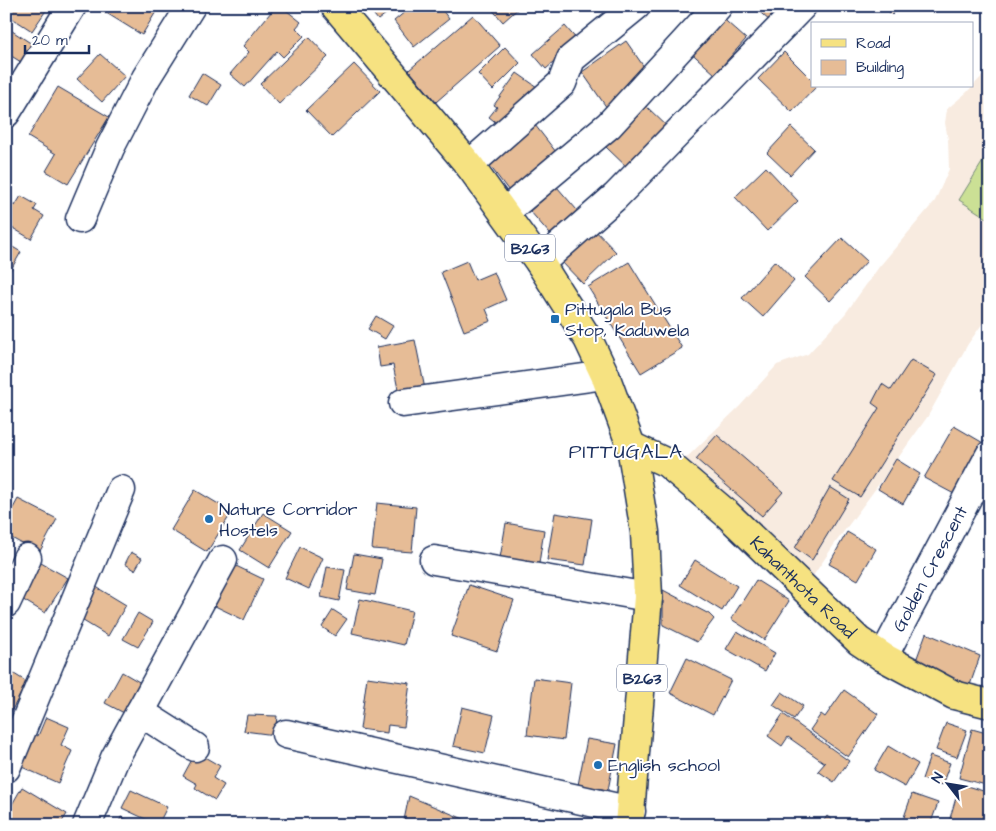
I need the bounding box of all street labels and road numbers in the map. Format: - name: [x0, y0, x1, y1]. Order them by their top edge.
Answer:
- road number: B263: [505, 234, 555, 262]
- street label: Golden Crescent: [887, 501, 974, 636]
- street label: Kahanthota Road: [744, 530, 861, 645]
- road number: B263: [617, 664, 667, 691]

